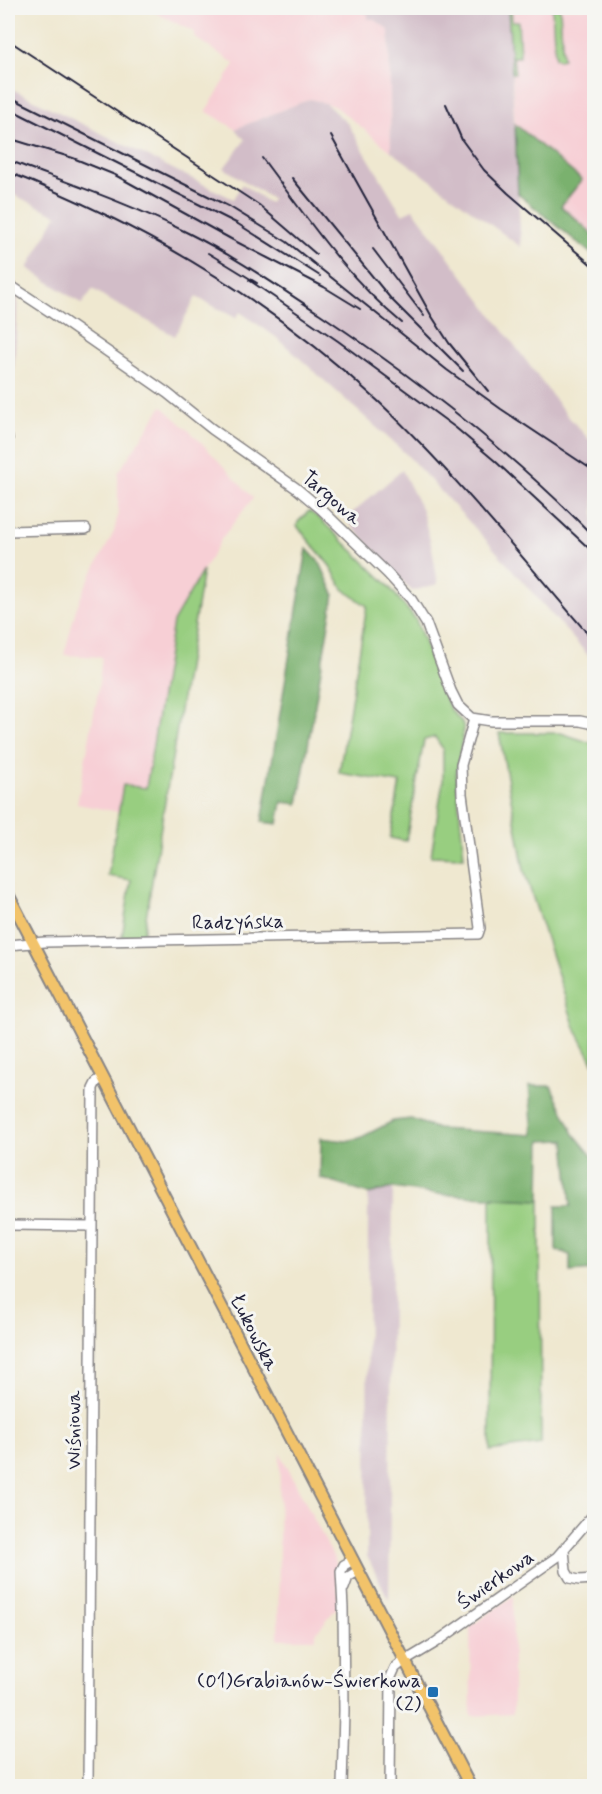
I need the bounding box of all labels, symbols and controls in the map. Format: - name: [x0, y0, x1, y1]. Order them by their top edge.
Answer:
- street label: Targowa: [295, 465, 367, 533]
- street label: Radzyńska: [192, 908, 284, 937]
- street label: Łukowska: [223, 1290, 285, 1377]
- street label: Wiśniowa: [61, 1389, 88, 1470]
- street label: Świerkowa: [452, 1544, 540, 1617]
- place label: (01)Grabianów-Świerkowa (2): [197, 1668, 421, 1718]
- marker: (01)Grabianów-Świerkowa (2): [426, 1685, 440, 1699]

